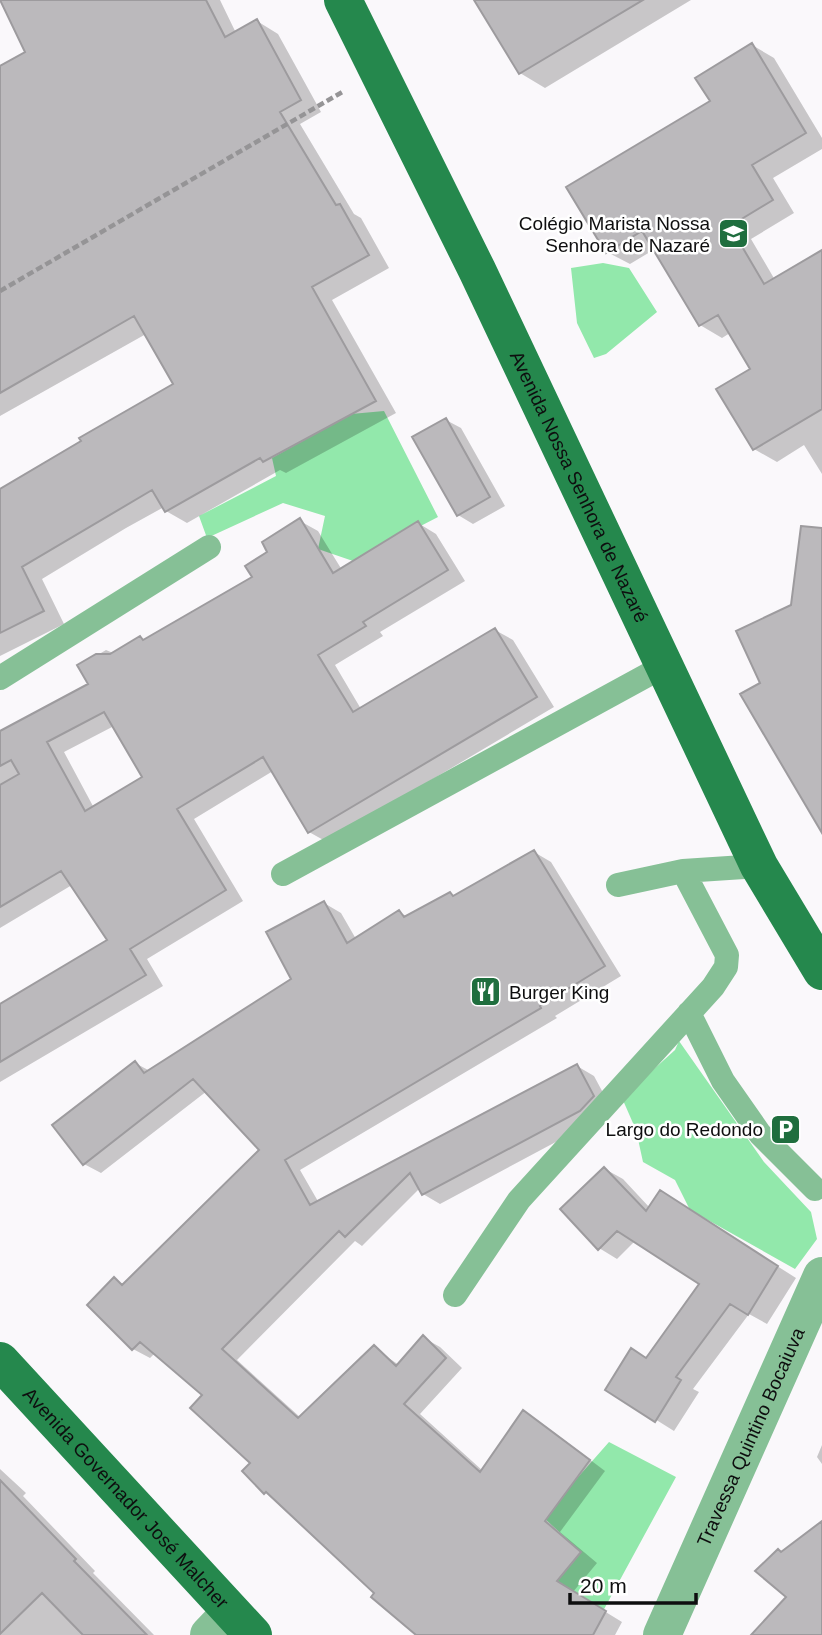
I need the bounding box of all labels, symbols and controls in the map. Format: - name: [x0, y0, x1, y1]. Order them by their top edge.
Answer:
- place label: Colégio Marista Nossa Senhora de Nazaré: [519, 213, 710, 256]
- school or university icon: Colégio Marista Nossa Senhora de Nazaré: [716, 217, 750, 251]
- street label: Avenida Nossa Senhora de Nazaré: [506, 347, 653, 626]
- restaurant icon: Burger King: [469, 975, 503, 1009]
- place label: Burger King: [509, 982, 609, 1003]
- parking icon: Largo do Redondo: [769, 1112, 803, 1146]
- place label: Largo do Redondo: [606, 1119, 763, 1140]
- street label: Travessa Quintino Bocaiuva: [692, 1324, 808, 1549]
- street label: Avenida Governador José Malcher: [19, 1383, 234, 1613]
- scale bar: [570, 1562, 696, 1606]
- text: 20 m: [580, 1574, 627, 1597]

